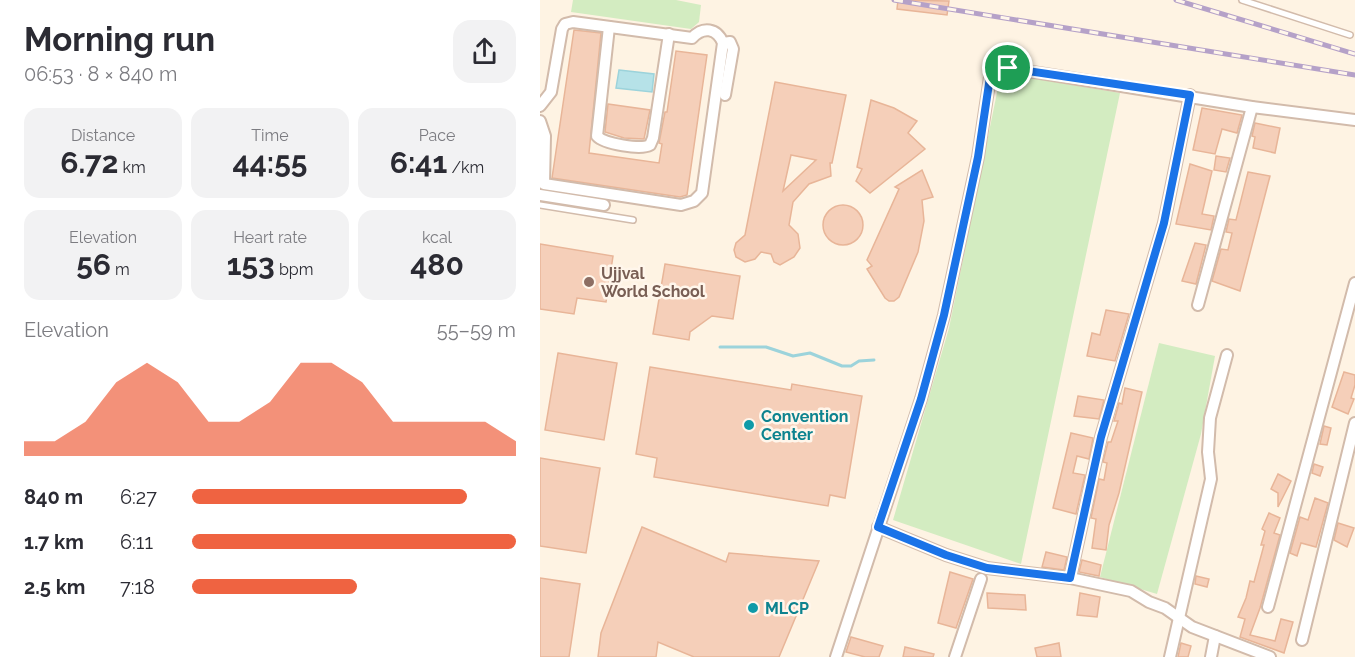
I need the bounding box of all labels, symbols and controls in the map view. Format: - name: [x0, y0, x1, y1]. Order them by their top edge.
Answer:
- text: Morning run: [24, 20, 215, 59]
- button: share: [453, 20, 516, 83]
- pin: [982, 42, 1033, 93]
- icon: arrive: [991, 51, 1024, 84]
- text: 06:53 · 8 × 840 m: [24, 62, 177, 86]
- text: Distance: [71, 126, 135, 145]
- text: Time: [251, 126, 289, 145]
- text: Pace: [419, 126, 455, 145]
- text: 6.72: [60, 145, 118, 180]
- text: 44:55: [233, 145, 307, 180]
- text: 6:41: [390, 145, 447, 180]
- text: km: [118, 158, 146, 177]
- text: /km: [447, 158, 484, 177]
- text: Elevation: [69, 228, 137, 247]
- text: Heart rate: [233, 228, 307, 247]
- text: kcal: [422, 228, 452, 247]
- text: 56: [76, 247, 111, 282]
- text: 153: [227, 247, 275, 282]
- text: 480: [410, 247, 464, 282]
- text: m: [111, 260, 130, 279]
- text: bpm: [275, 260, 313, 279]
- place label: Ujjval World School: [601, 264, 706, 301]
- marker: Ujjval World School: [582, 275, 596, 289]
- text: Elevation: [24, 318, 109, 342]
- text: 55–59 m: [437, 318, 516, 342]
- place label: Convention Center: [761, 407, 848, 444]
- marker: Convention Center: [742, 418, 756, 432]
- text: 840 m: [24, 485, 83, 509]
- text: 6:27: [120, 485, 157, 509]
- text: 1.7 km: [24, 530, 84, 554]
- text: 6:11: [120, 530, 153, 554]
- text: 2.5 km: [24, 575, 85, 599]
- text: 7:18: [120, 575, 155, 599]
- place label: MLCP: [765, 599, 809, 618]
- marker: MLCP: [746, 601, 760, 615]

